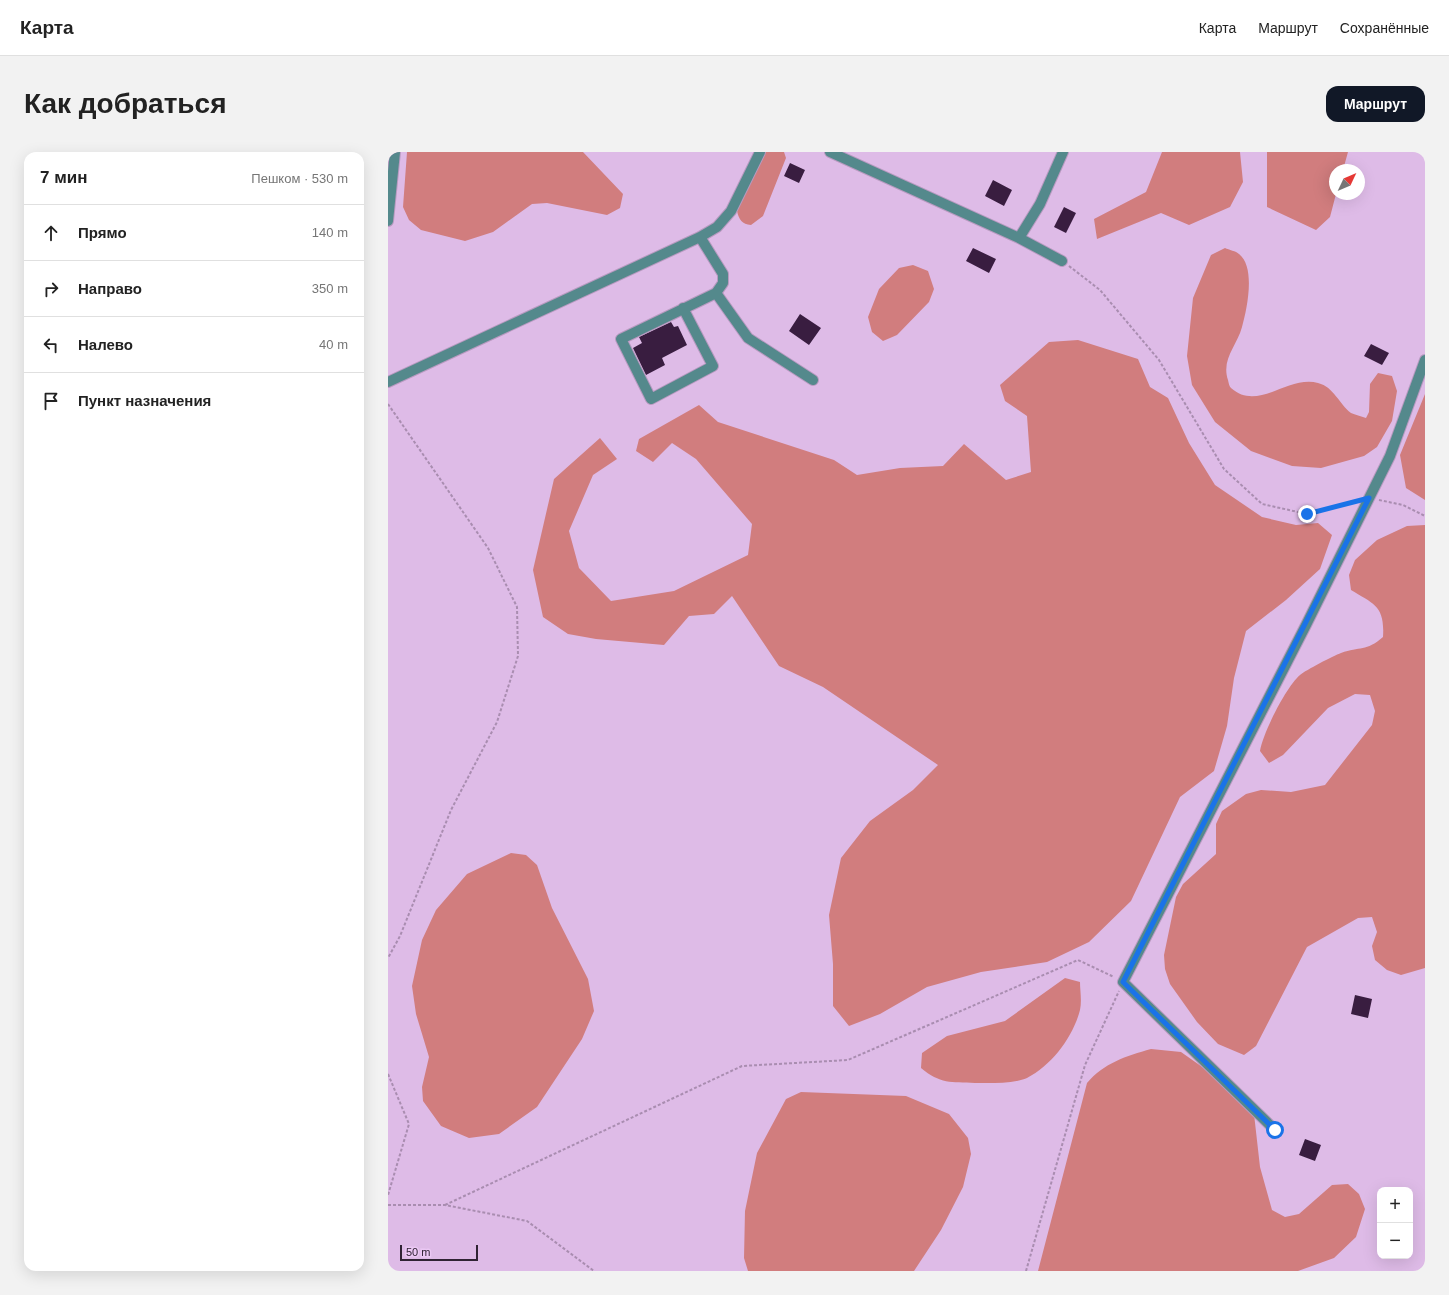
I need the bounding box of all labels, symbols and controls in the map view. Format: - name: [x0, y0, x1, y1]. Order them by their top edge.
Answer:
- text: Карта: [20, 17, 74, 38]
- text: Карта: [1199, 20, 1236, 36]
- text: Маршрут: [1258, 20, 1318, 36]
- text: Сохранённые: [1340, 20, 1429, 36]
- button: Маршрут: [1326, 86, 1425, 122]
- text: Как добраться: [24, 88, 226, 119]
- north arrow: [1329, 164, 1365, 200]
- text: 7 мин: [40, 168, 87, 187]
- text: Пешком · 530 m: [251, 171, 348, 186]
- icon: ahead: [40, 222, 62, 244]
- text: Прямо: [78, 224, 127, 241]
- text: 140 m: [312, 225, 348, 240]
- icon: right: [40, 278, 62, 300]
- text: Направо: [78, 280, 142, 297]
- text: 350 m: [312, 281, 348, 296]
- icon: left: [40, 334, 62, 356]
- text: Налево: [78, 336, 133, 353]
- text: 40 m: [319, 337, 348, 352]
- icon: arrive: [40, 390, 62, 412]
- text: Пункт назначения: [78, 392, 211, 409]
- route end: [1298, 505, 1316, 523]
- route start: [1266, 1121, 1284, 1139]
- map controls: [1377, 1187, 1413, 1259]
- button: +: [1377, 1187, 1413, 1223]
- button: −: [1377, 1223, 1413, 1259]
- scale bar: [400, 1243, 478, 1262]
- text: 50 m: [406, 1246, 430, 1258]

